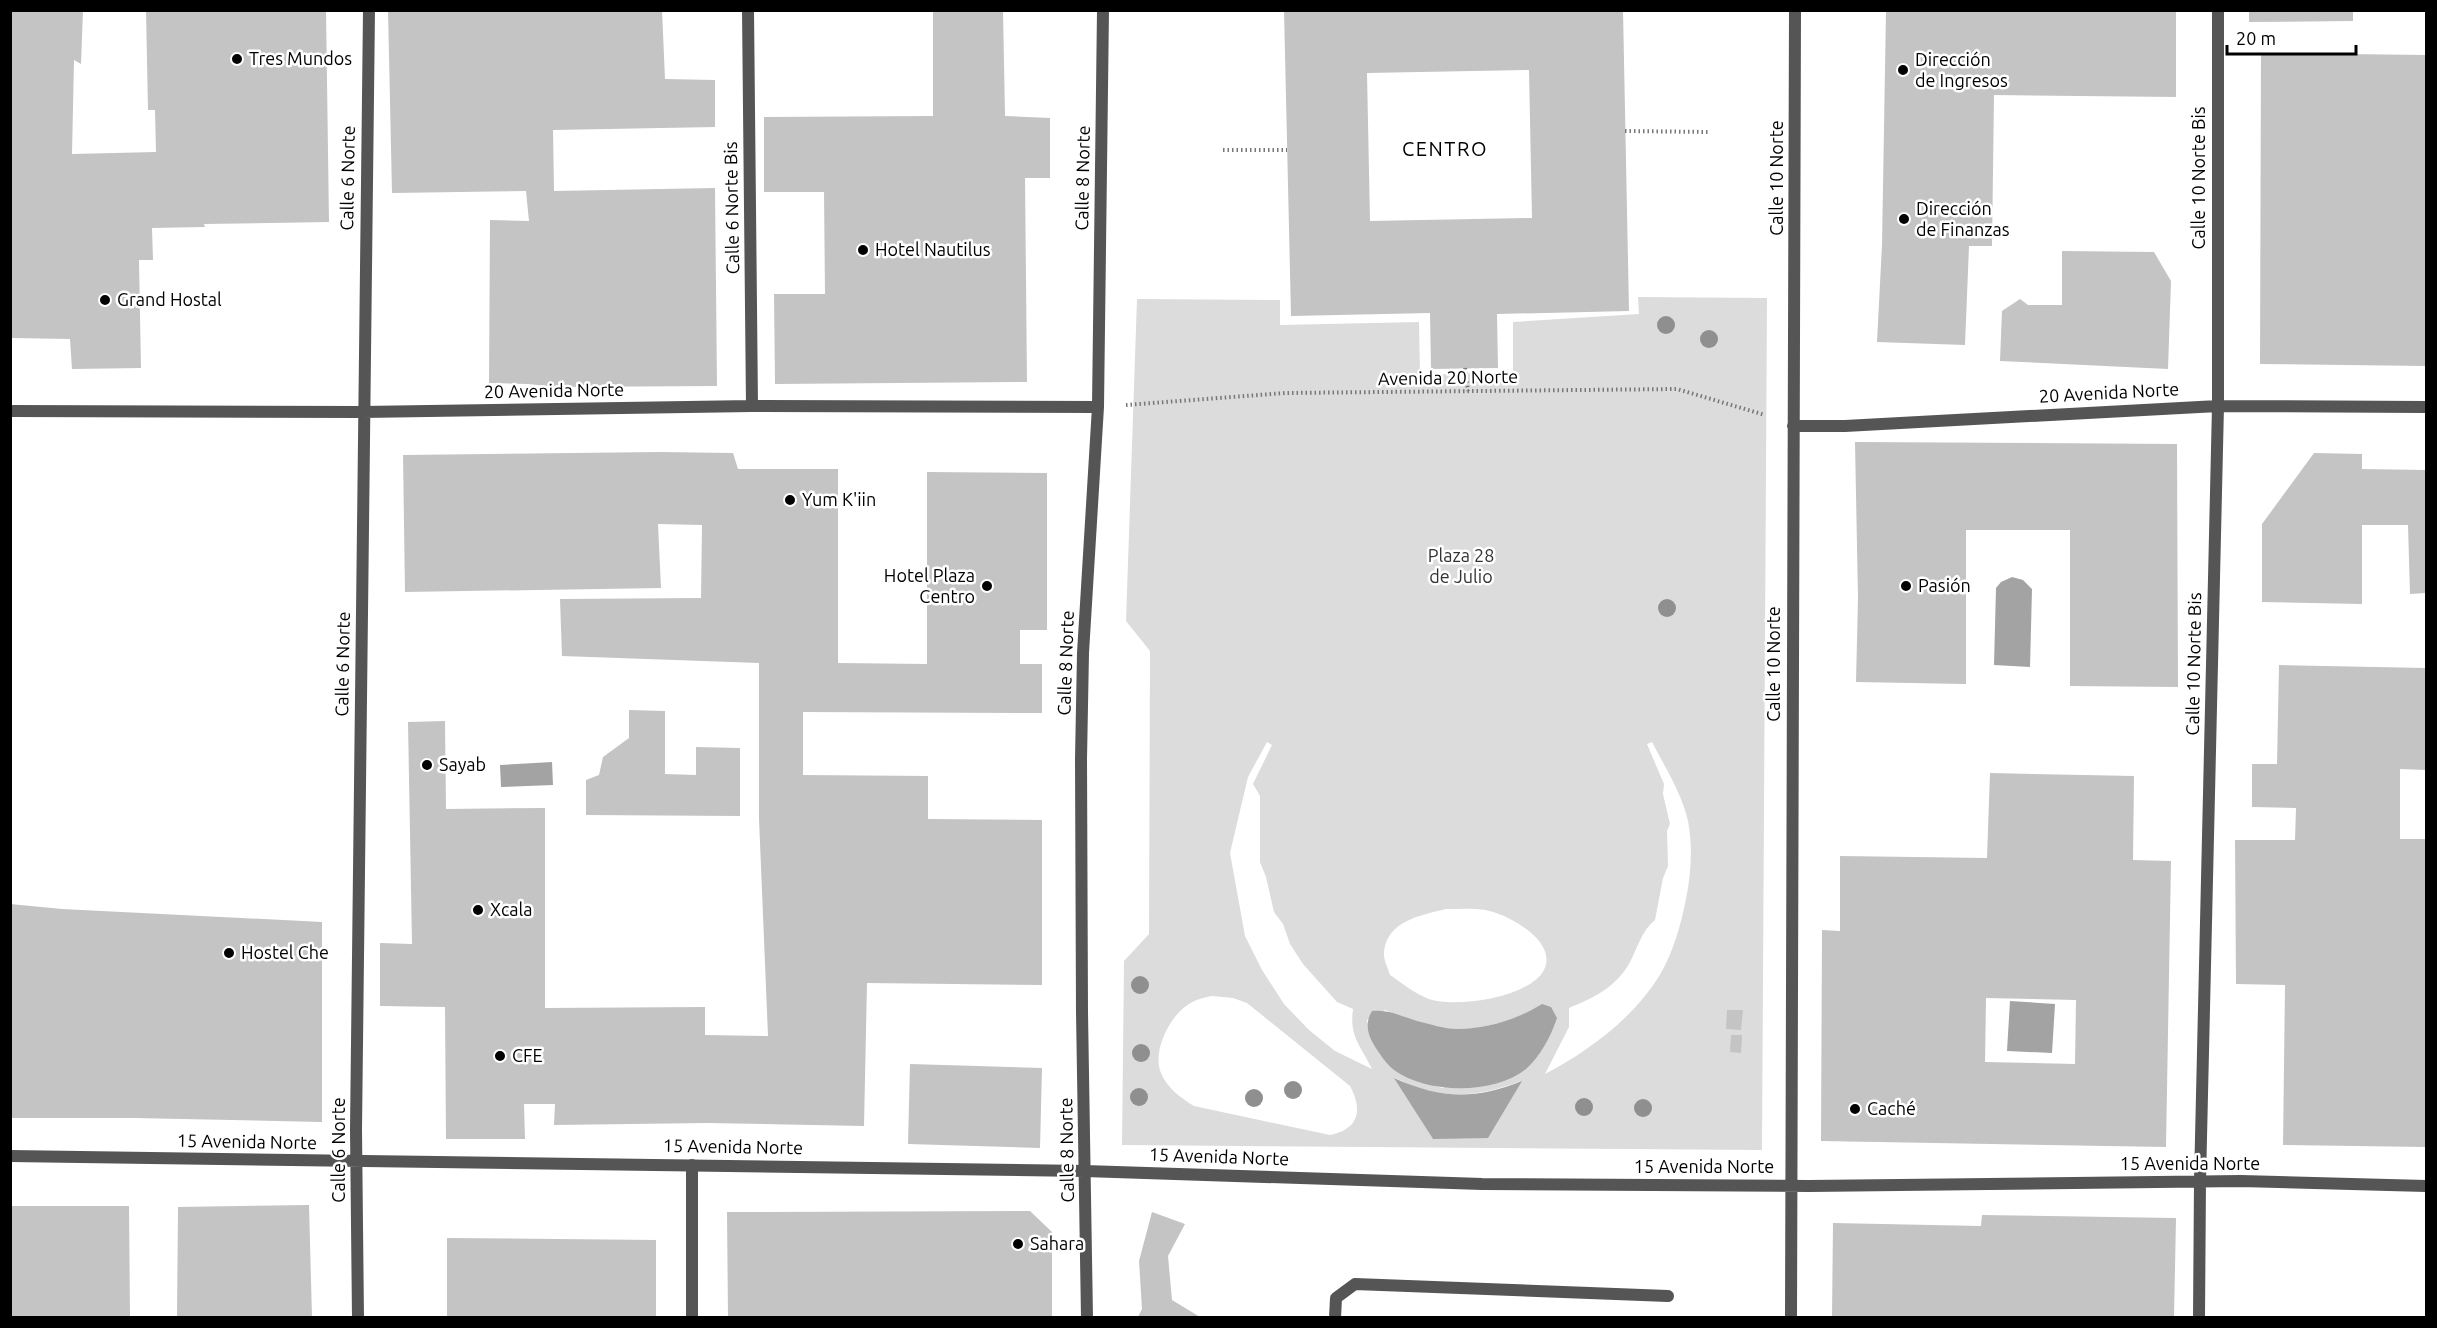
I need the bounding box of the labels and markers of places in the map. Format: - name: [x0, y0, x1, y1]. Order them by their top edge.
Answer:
- place label: Tres Mundos: [249, 48, 352, 68]
- place label: Dirección de Ingresos: [1915, 49, 2008, 90]
- marker: Tres Mundos: [230, 52, 244, 66]
- marker: Dirección de Ingresos: [1896, 63, 1910, 77]
- place label: Dirección de Finanzas: [1916, 198, 2010, 239]
- marker: Dirección de Finanzas: [1897, 212, 1911, 226]
- place label: Hotel Nautilus: [875, 239, 991, 259]
- marker: Hotel Nautilus: [856, 243, 870, 257]
- place label: Grand Hostal: [117, 289, 222, 309]
- marker: Grand Hostal: [98, 293, 112, 307]
- place label: Yum K'iin: [802, 489, 876, 509]
- marker: Yum K'iin: [783, 493, 797, 507]
- place label: Hotel Plaza Centro: [884, 565, 975, 606]
- place label: Pasión: [1918, 575, 1971, 595]
- marker: Hotel Plaza Centro: [980, 579, 994, 593]
- marker: Pasión: [1899, 579, 1913, 593]
- place label: Sayab: [439, 754, 486, 774]
- marker: Sayab: [420, 758, 434, 772]
- place label: Xcala: [490, 899, 532, 919]
- marker: Xcala: [471, 903, 485, 917]
- place label: Hostel Che: [241, 942, 329, 962]
- marker: Hostel Che: [222, 946, 236, 960]
- place label: CFE: [512, 1045, 543, 1065]
- marker: CFE: [493, 1049, 507, 1063]
- place label: Caché: [1867, 1098, 1916, 1118]
- marker: Caché: [1848, 1102, 1862, 1116]
- place label: Sahara: [1030, 1233, 1084, 1253]
- marker: Sahara: [1011, 1237, 1025, 1251]

